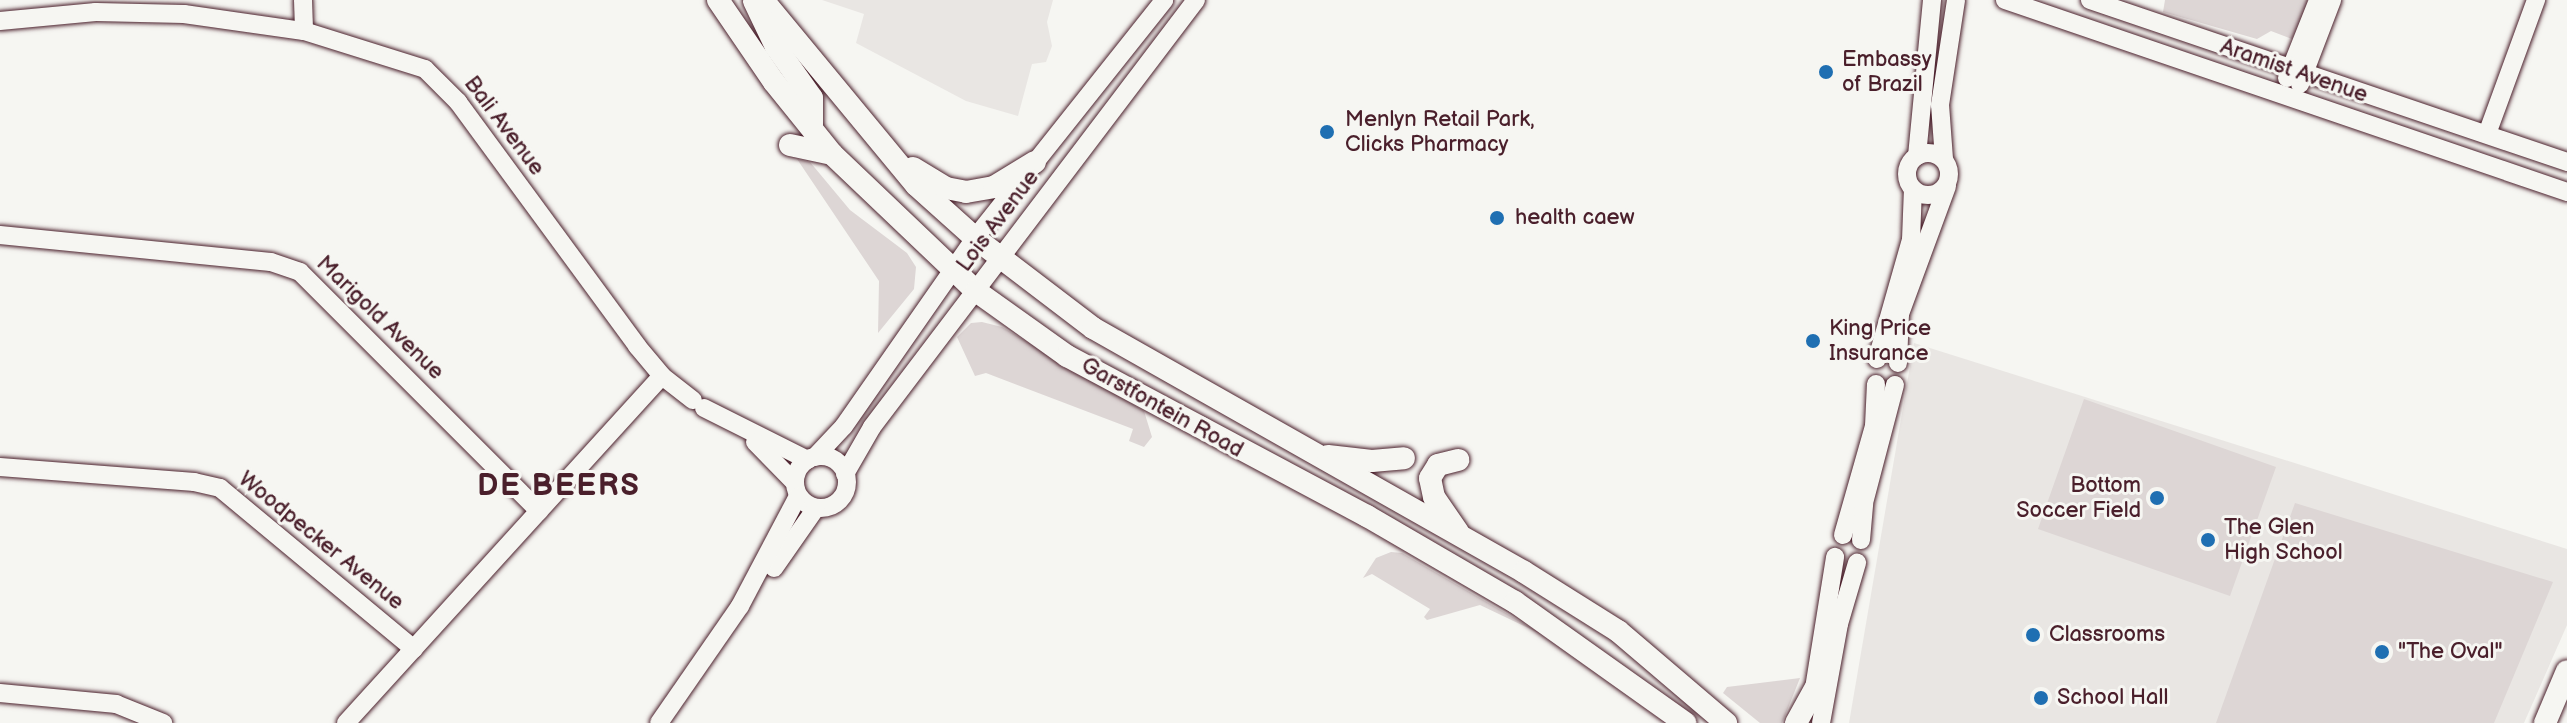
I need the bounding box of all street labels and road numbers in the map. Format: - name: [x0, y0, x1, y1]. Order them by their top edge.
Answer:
- street label: Aramist Avenue: [2217, 33, 2371, 109]
- street label: Bali Avenue: [458, 71, 550, 181]
- street label: Lois Avenue: [951, 165, 1045, 277]
- street label: Marigold Avenue: [311, 251, 449, 385]
- street label: Garstfontein Road: [1076, 353, 1248, 463]
- street label: Woodpecker Avenue: [233, 466, 409, 616]

